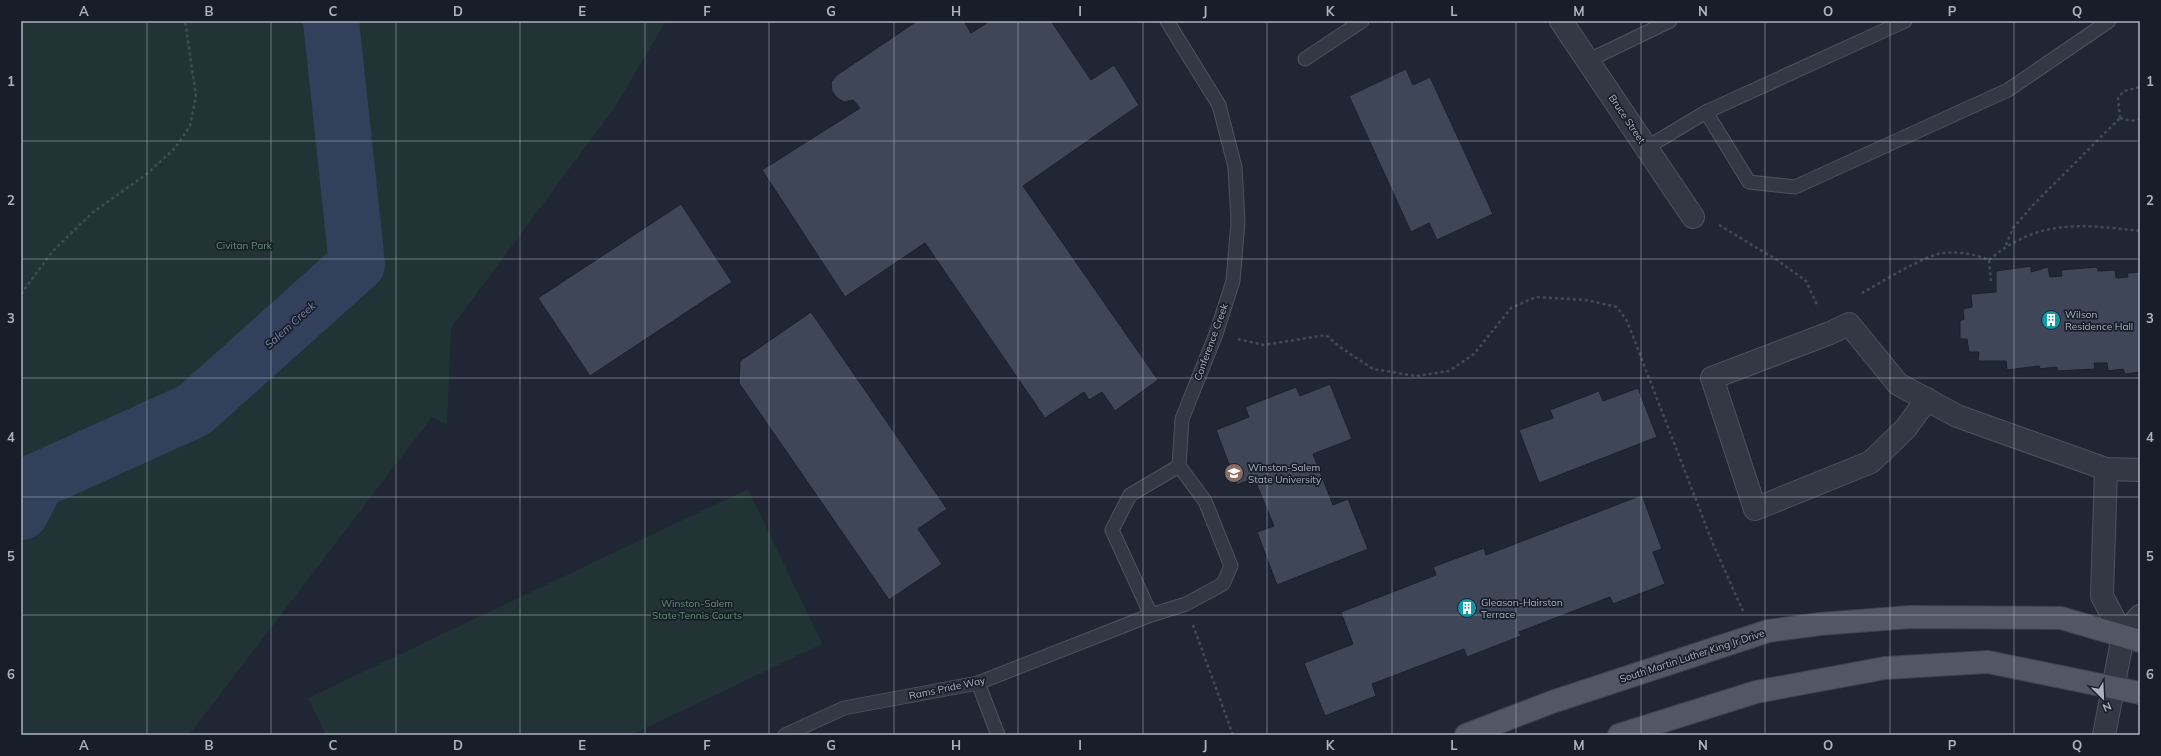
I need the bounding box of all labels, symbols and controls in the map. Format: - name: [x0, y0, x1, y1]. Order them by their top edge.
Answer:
- text: A: [79, 3, 89, 19]
- text: B: [205, 3, 214, 19]
- text: C: [329, 3, 338, 19]
- text: D: [453, 3, 463, 19]
- text: E: [578, 3, 586, 19]
- text: F: [703, 3, 711, 19]
- text: G: [826, 3, 836, 19]
- text: H: [951, 3, 961, 19]
- text: I: [1078, 3, 1082, 19]
- text: J: [1203, 3, 1207, 19]
- text: K: [1326, 3, 1336, 19]
- text: L: [1450, 3, 1458, 19]
- text: M: [1573, 3, 1585, 19]
- text: N: [1698, 3, 1708, 19]
- text: O: [1823, 3, 1833, 19]
- text: P: [1948, 3, 1957, 19]
- text: Q: [2072, 3, 2082, 19]
- text: 1: [7, 73, 15, 89]
- text: 1: [2146, 73, 2154, 89]
- street label: Bruce Street: [1606, 92, 1649, 147]
- text: 2: [7, 192, 15, 208]
- text: 2: [2146, 192, 2154, 208]
- park label: Civitan Park: [216, 239, 273, 252]
- water label: Salem Creek: [262, 298, 319, 352]
- street label: Conference Creek: [1191, 301, 1231, 382]
- place label: Wilson Residence Hall: [2065, 308, 2133, 333]
- building icon: Wilson Residence Hall: [2040, 309, 2062, 331]
- text: 3: [7, 310, 15, 326]
- text: 3: [2146, 310, 2154, 326]
- text: 4: [7, 429, 15, 445]
- text: 4: [2146, 429, 2154, 445]
- place label: Winston-Salem State University: [1248, 461, 1322, 486]
- school or university icon: Winston-Salem State University: [1223, 462, 1245, 484]
- text: 5: [7, 548, 15, 564]
- text: 5: [2146, 548, 2154, 564]
- place label: Gleason-Hairston Terrace: [1481, 596, 1563, 621]
- park label: Winston-Salem State Tennis Courts: [652, 597, 742, 622]
- building icon: Gleason-Hairston Terrace: [1456, 597, 1478, 619]
- street label: South Martin Luther King Jr Drive: [1618, 626, 1766, 686]
- text: 6: [7, 666, 15, 682]
- text: 6: [2146, 666, 2154, 682]
- street label: Rams Pride Way: [908, 673, 987, 702]
- north arrow: [2083, 678, 2123, 718]
- text: N: [2100, 699, 2114, 715]
- text: A: [79, 737, 89, 753]
- text: B: [205, 737, 214, 753]
- text: C: [329, 737, 338, 753]
- text: D: [453, 737, 463, 753]
- text: E: [578, 737, 586, 753]
- text: F: [703, 737, 711, 753]
- text: G: [826, 737, 836, 753]
- text: H: [951, 737, 961, 753]
- text: I: [1078, 737, 1082, 753]
- text: J: [1203, 737, 1207, 753]
- text: K: [1326, 737, 1336, 753]
- text: L: [1450, 737, 1458, 753]
- text: M: [1573, 737, 1585, 753]
- text: N: [1698, 737, 1708, 753]
- text: O: [1823, 737, 1833, 753]
- text: P: [1948, 737, 1957, 753]
- text: Q: [2072, 737, 2082, 753]

